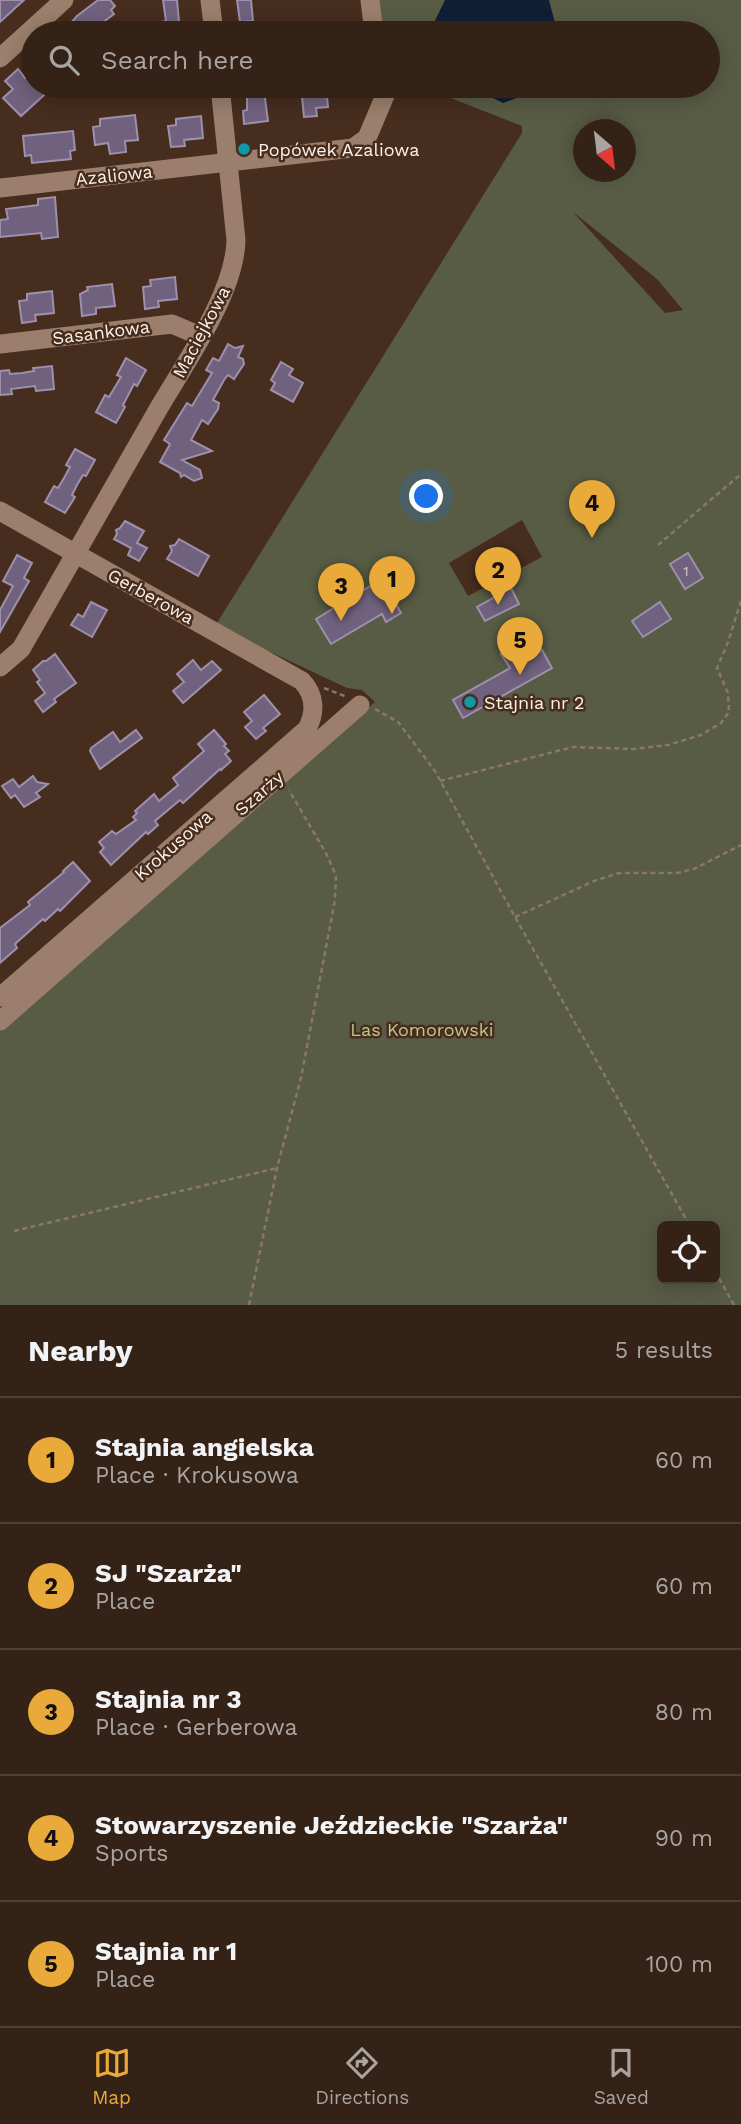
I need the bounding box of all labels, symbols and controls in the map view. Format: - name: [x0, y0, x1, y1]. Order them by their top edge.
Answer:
- search box: [21, 21, 720, 98]
- icon: search: [45, 41, 83, 79]
- text: Search here: [101, 45, 253, 75]
- north arrow: [573, 119, 636, 182]
- place label: Popówek Azaliowa: [258, 139, 419, 160]
- marker: Popówek Azaliowa: [236, 141, 252, 157]
- street label: Azaliowa: [74, 161, 154, 189]
- street label: Maciejkowa: [168, 283, 234, 381]
- street label: Sasankowa: [51, 316, 151, 348]
- your location: [409, 479, 443, 513]
- pin: 4: [569, 480, 615, 538]
- pin: 2: [475, 547, 521, 605]
- pin: 1: [369, 556, 415, 614]
- pin: 3: [318, 563, 364, 621]
- house number: 1: [683, 563, 689, 579]
- street label: Gerberowa: [104, 564, 198, 628]
- pin: 5: [497, 617, 543, 675]
- place label: Stajnia nr 2: [484, 692, 585, 713]
- marker: Stajnia nr 2: [462, 694, 478, 710]
- street label: Szarży: [230, 766, 288, 820]
- street label: Krokusowa: [130, 806, 216, 884]
- park label: Las Komorowski: [350, 1019, 494, 1040]
- map controls: [657, 1221, 720, 1284]
- button: locate: [657, 1221, 720, 1284]
- text: Nearby: [28, 1333, 133, 1368]
- text: 5 results: [615, 1337, 713, 1364]
- text: Stajnia angielska: [95, 1432, 314, 1462]
- text: 1: [46, 1447, 56, 1474]
- text: 60 m: [655, 1447, 713, 1474]
- text: Place · Krokusowa: [95, 1462, 299, 1489]
- text: SJ "Szarża": [95, 1558, 242, 1588]
- text: 2: [44, 1573, 58, 1600]
- text: 60 m: [655, 1573, 713, 1600]
- text: Place: [95, 1588, 155, 1615]
- text: Stajnia nr 3: [95, 1684, 242, 1714]
- text: 3: [44, 1699, 58, 1726]
- text: 80 m: [655, 1699, 713, 1726]
- text: Place · Gerberowa: [95, 1714, 298, 1741]
- text: Stowarzyszenie Jeździeckie "Szarża": [95, 1810, 568, 1840]
- text: 4: [44, 1825, 58, 1852]
- text: 90 m: [655, 1825, 713, 1852]
- text: Sports: [95, 1840, 168, 1867]
- text: Stajnia nr 1: [95, 1936, 237, 1966]
- text: 5: [44, 1951, 58, 1978]
- text: 100 m: [646, 1951, 713, 1978]
- text: Place: [95, 1966, 155, 1993]
- tab: Map: [92, 2044, 131, 2109]
- tab: Directions: [315, 2044, 409, 2109]
- tab: Saved: [594, 2044, 649, 2109]

